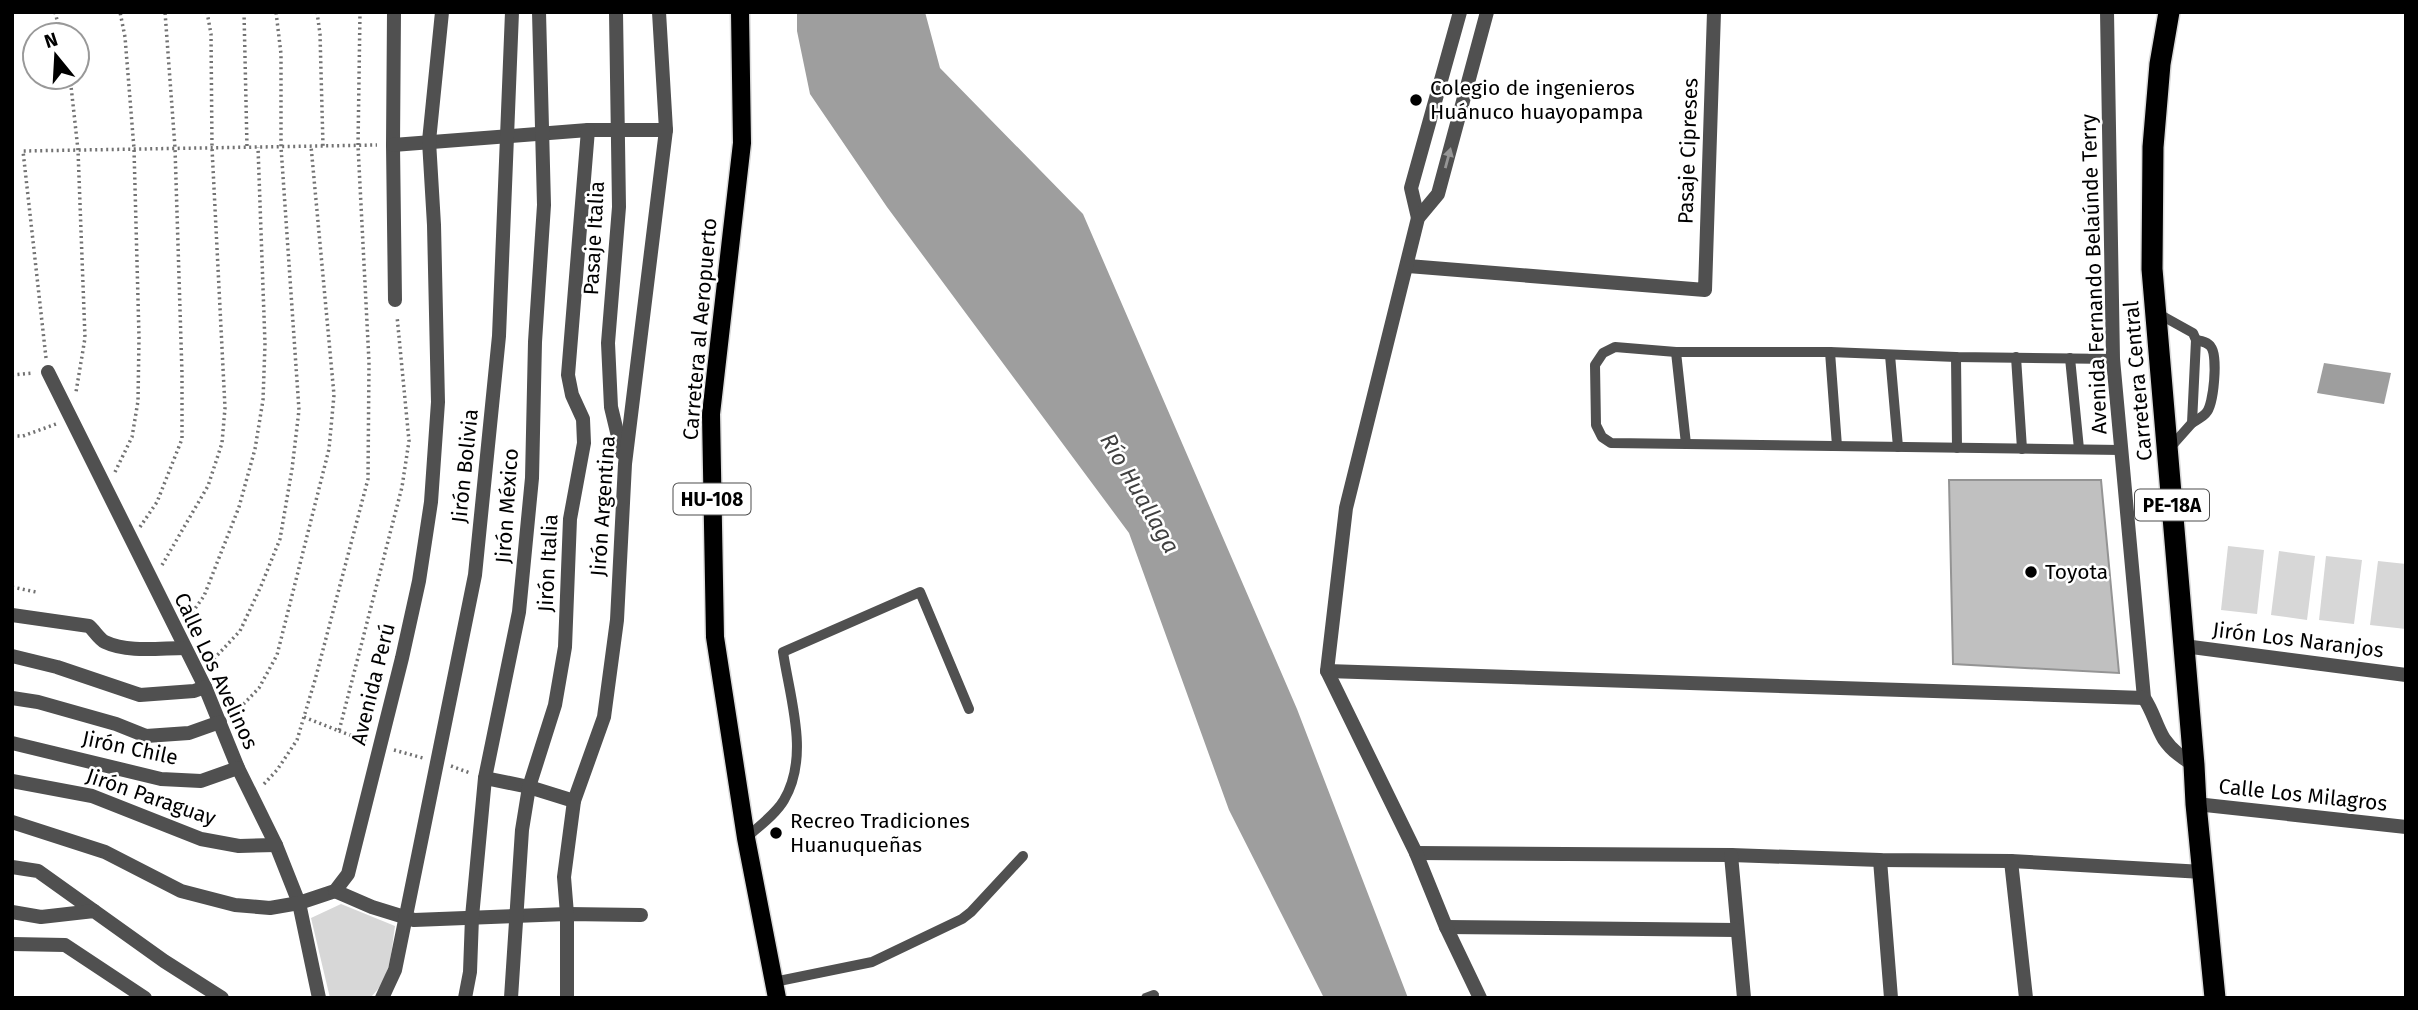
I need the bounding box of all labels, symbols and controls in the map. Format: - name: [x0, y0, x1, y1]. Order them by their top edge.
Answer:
- north arrow: [21, 21, 91, 91]
- text: N: [41, 27, 60, 53]
- place label: Colegio de ingenieros Huánuco huayopampa: [1430, 75, 1643, 125]
- street label: Pasaje Cipreses: [1672, 77, 1704, 224]
- marker: Colegio de ingenieros Huánuco huayopampa: [1408, 92, 1424, 108]
- street label: Avenida Fernando Belaúnde Terry: [2075, 113, 2113, 435]
- one-way arrow: [1443, 147, 1454, 169]
- street label: Pasaje Italia: [578, 180, 610, 296]
- street label: Carretera al Aeropuerto: [677, 217, 723, 441]
- street label: Carretera Central: [2118, 300, 2158, 462]
- street label: Jirón Bolivia: [446, 408, 484, 524]
- water label: Río Huallaga: [1094, 428, 1186, 558]
- street label: Jirón Argentina: [585, 435, 621, 577]
- street label: Jirón México: [490, 447, 524, 565]
- road number: HU-108: [674, 484, 750, 514]
- road number: PE-18A: [2135, 490, 2209, 520]
- street label: Jirón Italia: [532, 513, 564, 613]
- place label: Toyota: [2045, 559, 2108, 585]
- marker: Toyota: [2023, 564, 2039, 580]
- street label: Calle Los Avelinos: [168, 589, 264, 754]
- street label: Jirón Los Naranjos: [2211, 617, 2385, 663]
- street label: Avenida Perú: [345, 620, 401, 748]
- street label: Jirón Chile: [80, 725, 180, 771]
- street label: Jirón Paraguay: [83, 763, 220, 832]
- street label: Calle Los Milagros: [2217, 773, 2389, 817]
- place label: Recreo Tradiciones Huanuqueñas: [790, 808, 970, 858]
- marker: Recreo Tradiciones Huanuqueñas: [768, 825, 784, 841]

